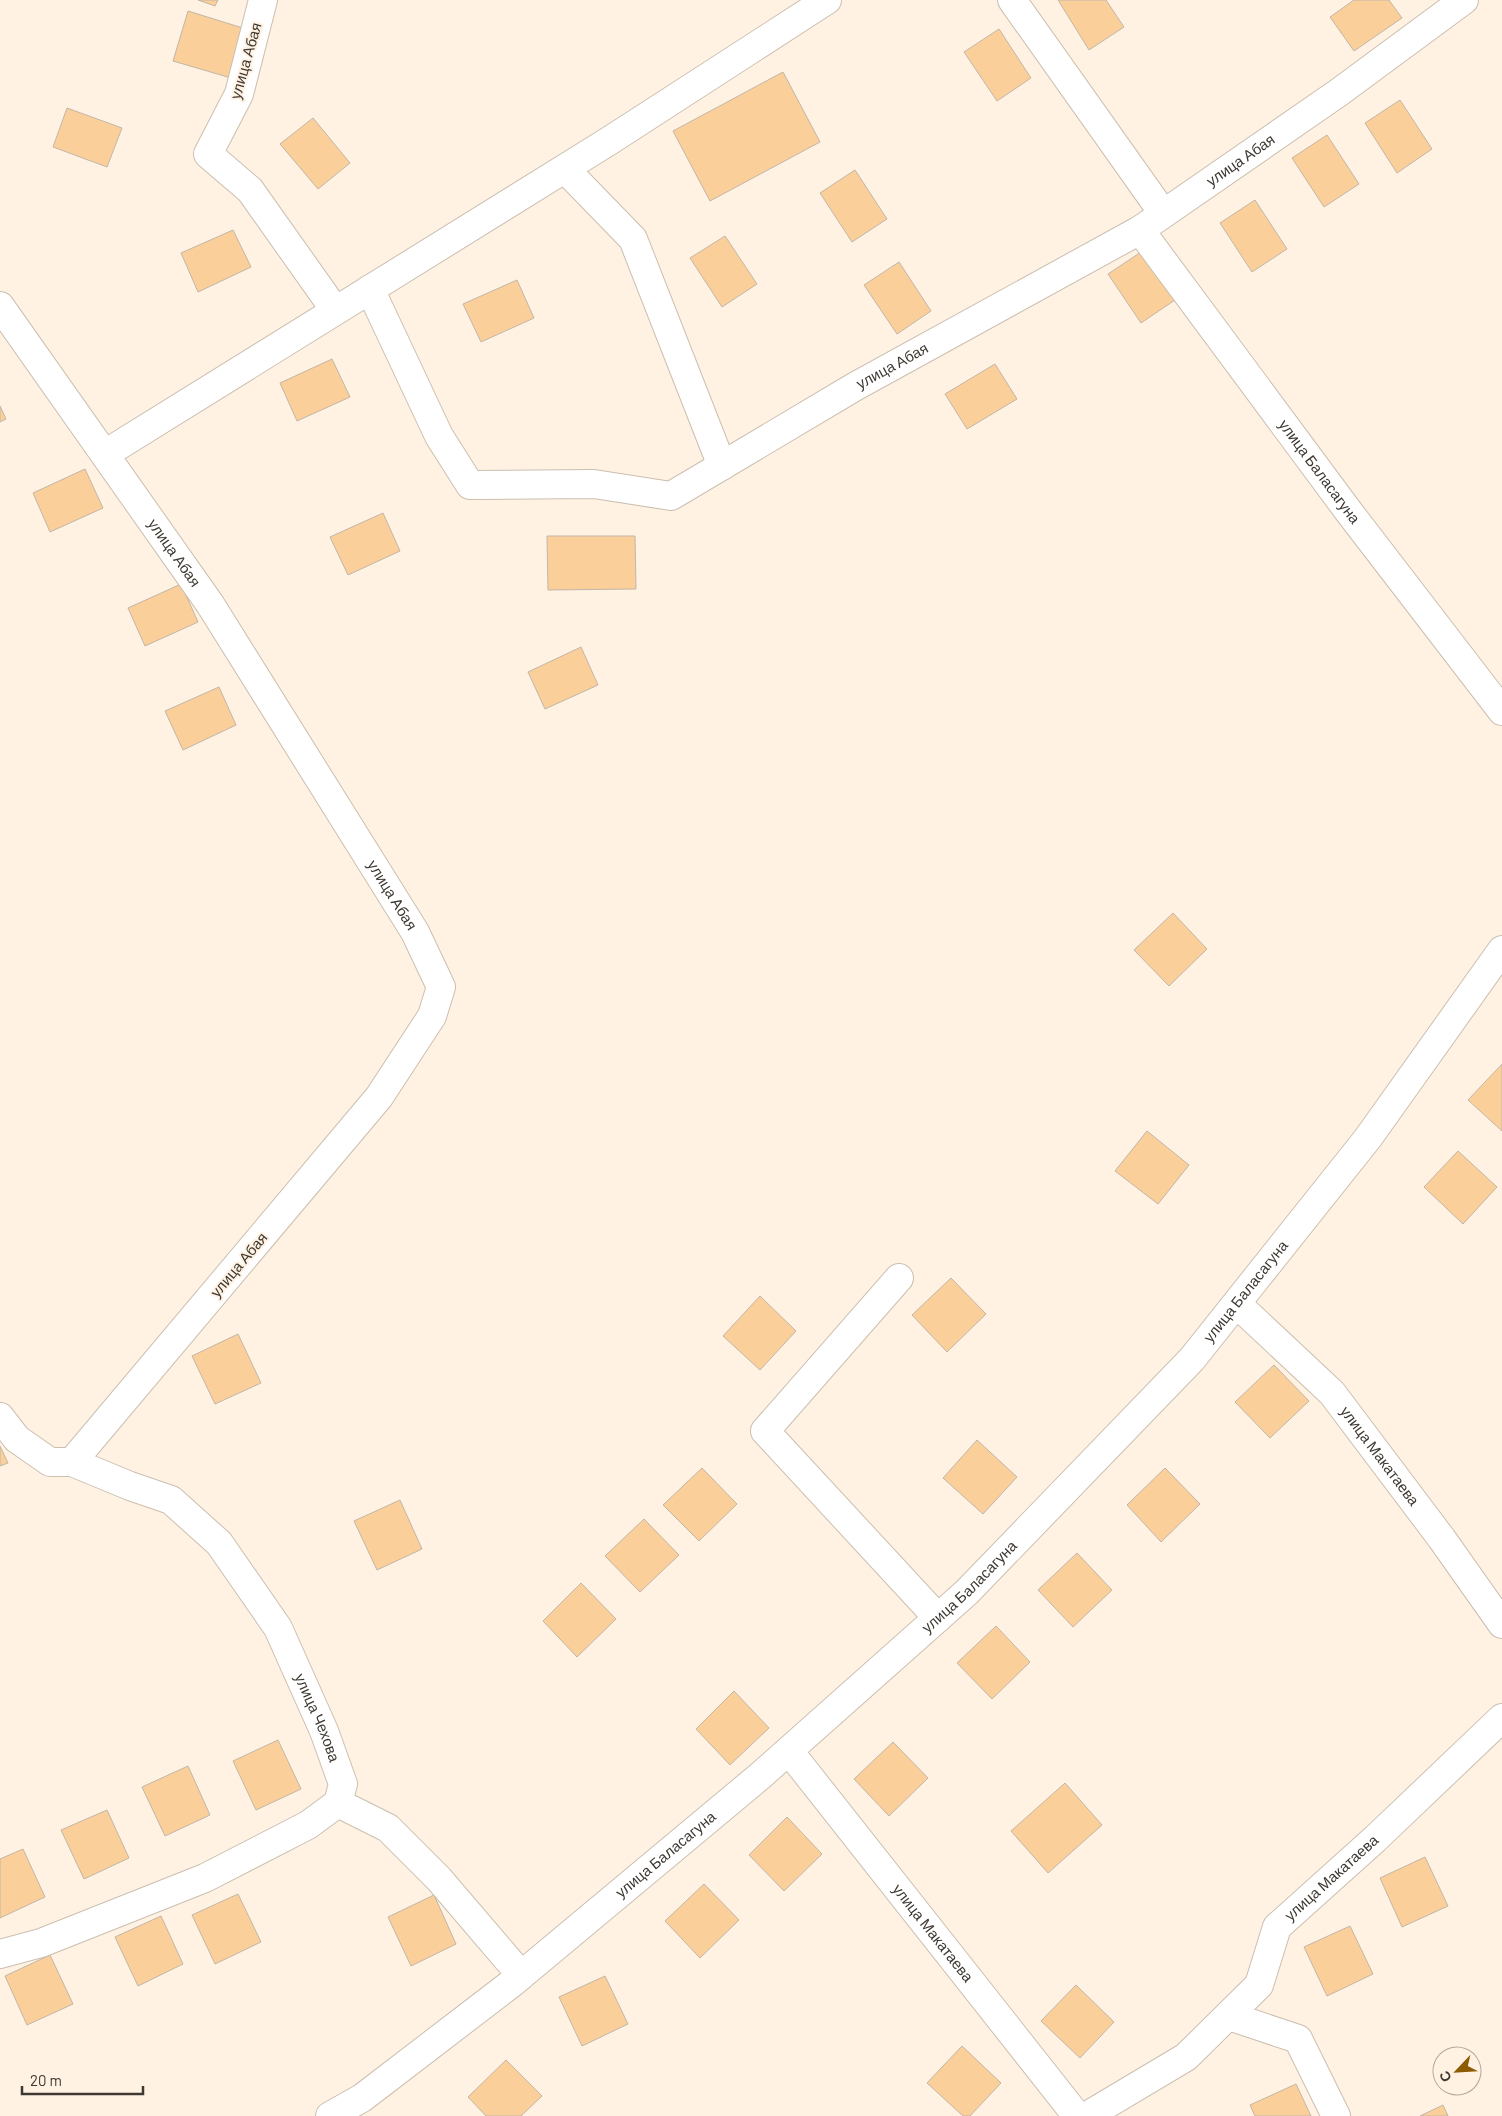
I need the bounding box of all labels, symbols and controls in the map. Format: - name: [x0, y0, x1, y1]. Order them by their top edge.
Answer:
- street label: улица Абая: [226, 20, 265, 101]
- street label: улица Абая: [1203, 130, 1278, 189]
- street label: улица Абая: [853, 338, 931, 392]
- street label: улица Баласагуна: [1276, 416, 1365, 527]
- street label: улица Абая: [145, 515, 205, 590]
- street label: улица Абая: [364, 856, 421, 933]
- street label: улица Абая: [206, 1228, 271, 1300]
- street label: улица Баласагуна: [1199, 1236, 1291, 1345]
- street label: улица Макатаева: [1337, 1402, 1424, 1509]
- street label: улица Баласагуна: [918, 1536, 1020, 1636]
- street label: улица Чехова: [291, 1670, 345, 1765]
- street label: улица Баласагуна: [611, 1807, 719, 1901]
- street label: улица Макатаева: [1280, 1830, 1382, 1924]
- street label: улица Макатаева: [889, 1880, 978, 1986]
- north arrow: [1432, 2046, 1482, 2096]
- scale bar: [22, 2064, 144, 2096]
- text: С: [1435, 2069, 1455, 2085]
- text: 20 m: [30, 2071, 62, 2089]

